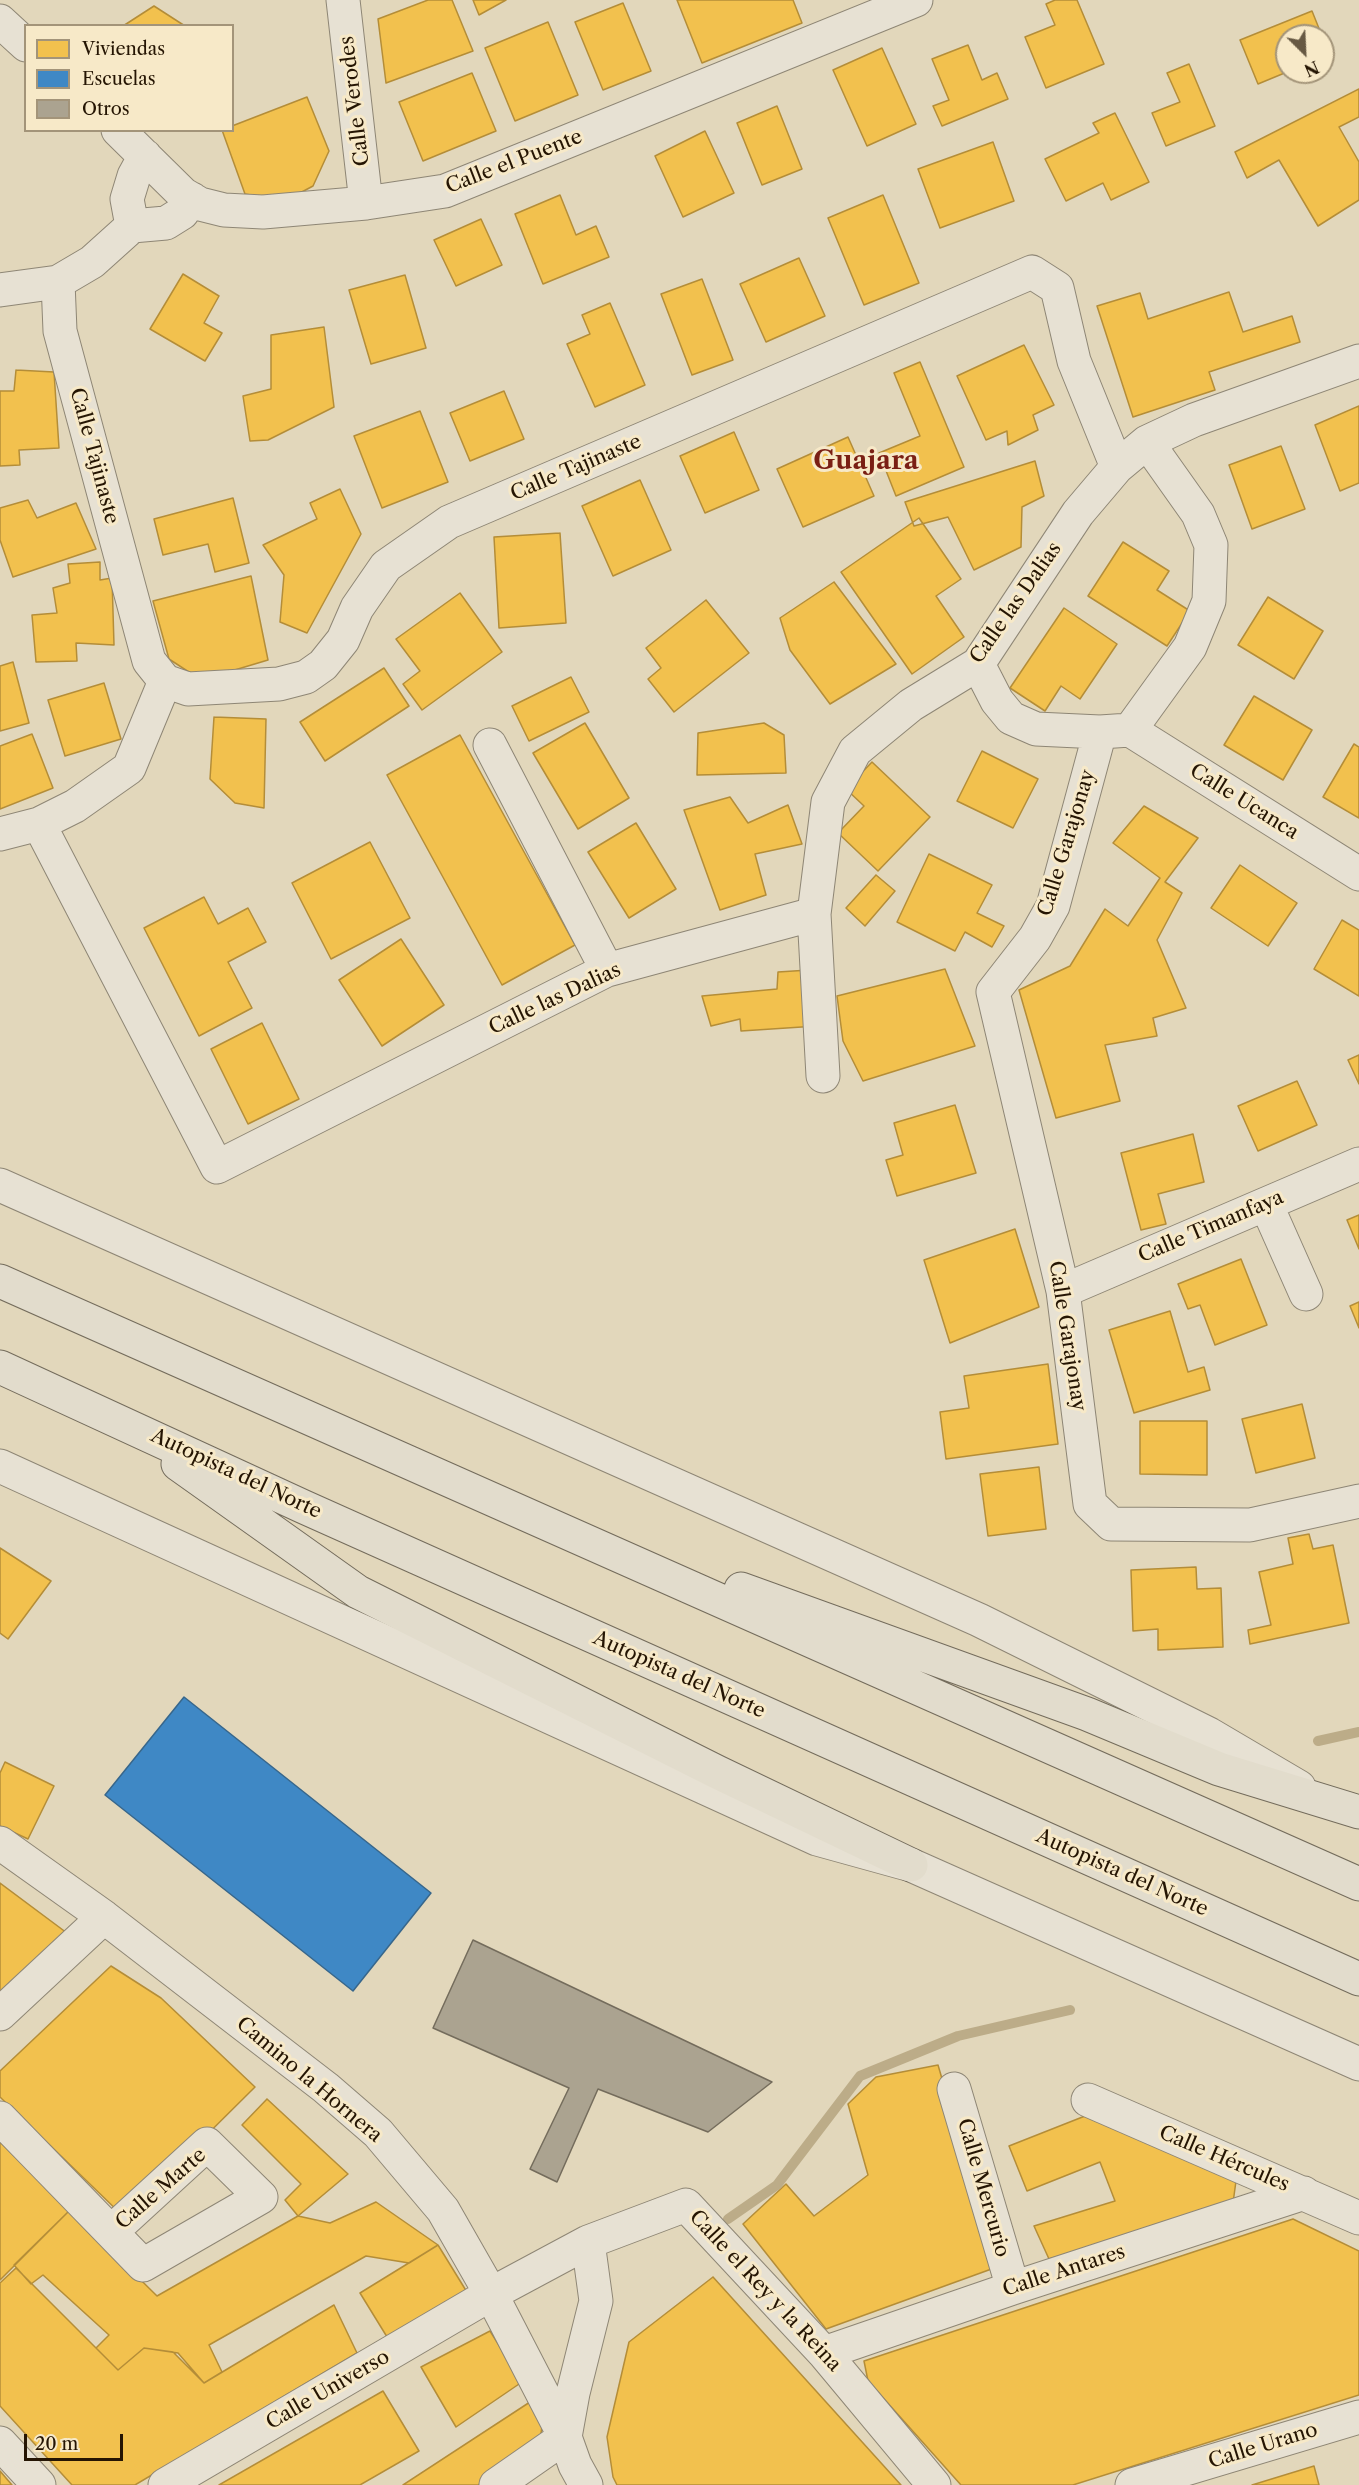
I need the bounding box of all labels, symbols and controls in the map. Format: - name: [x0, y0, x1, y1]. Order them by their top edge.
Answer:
- legend: [24, 24, 234, 132]
- north arrow: [1275, 24, 1335, 84]
- street label: Calle Verodes: [335, 35, 375, 167]
- text: Viviendas: [82, 38, 165, 60]
- text: N: [1301, 57, 1322, 81]
- text: Escuelas: [82, 68, 156, 90]
- text: Otros: [82, 98, 130, 120]
- street label: Calle el Puente: [442, 125, 586, 199]
- street label: Calle Tajinaste: [64, 385, 124, 527]
- street label: Calle Tajinaste: [507, 430, 645, 506]
- district label: Guajara: [813, 445, 919, 477]
- street label: Calle las Dalias: [965, 538, 1067, 668]
- street label: Calle Ucanca: [1185, 759, 1303, 845]
- street label: Calle Garajonay: [1033, 767, 1101, 919]
- street label: Calle las Dalias: [485, 958, 625, 1040]
- street label: Calle Timanfaya: [1135, 1186, 1287, 1268]
- street label: Calle Garajonay: [1043, 1259, 1091, 1413]
- street label: Autopista del Norte: [147, 1424, 325, 1524]
- street label: Autopista del Norte: [589, 1626, 769, 1724]
- street label: Autopista del Norte: [1032, 1824, 1212, 1922]
- street label: Camino la Hornera: [231, 2012, 387, 2148]
- street label: Calle Mercurio: [952, 2116, 1014, 2260]
- street label: Calle Hércules: [1155, 2121, 1293, 2197]
- street label: Calle Marte: [111, 2143, 211, 2235]
- street label: Calle el Rey y la Reina: [684, 2205, 846, 2377]
- street label: Calle Antares: [1000, 2240, 1128, 2302]
- street label: Calle Universo: [262, 2345, 394, 2435]
- street label: Calle Urano: [1205, 2418, 1321, 2474]
- scale bar: [27, 2422, 126, 2460]
- text: 20 m: [35, 2433, 78, 2455]

